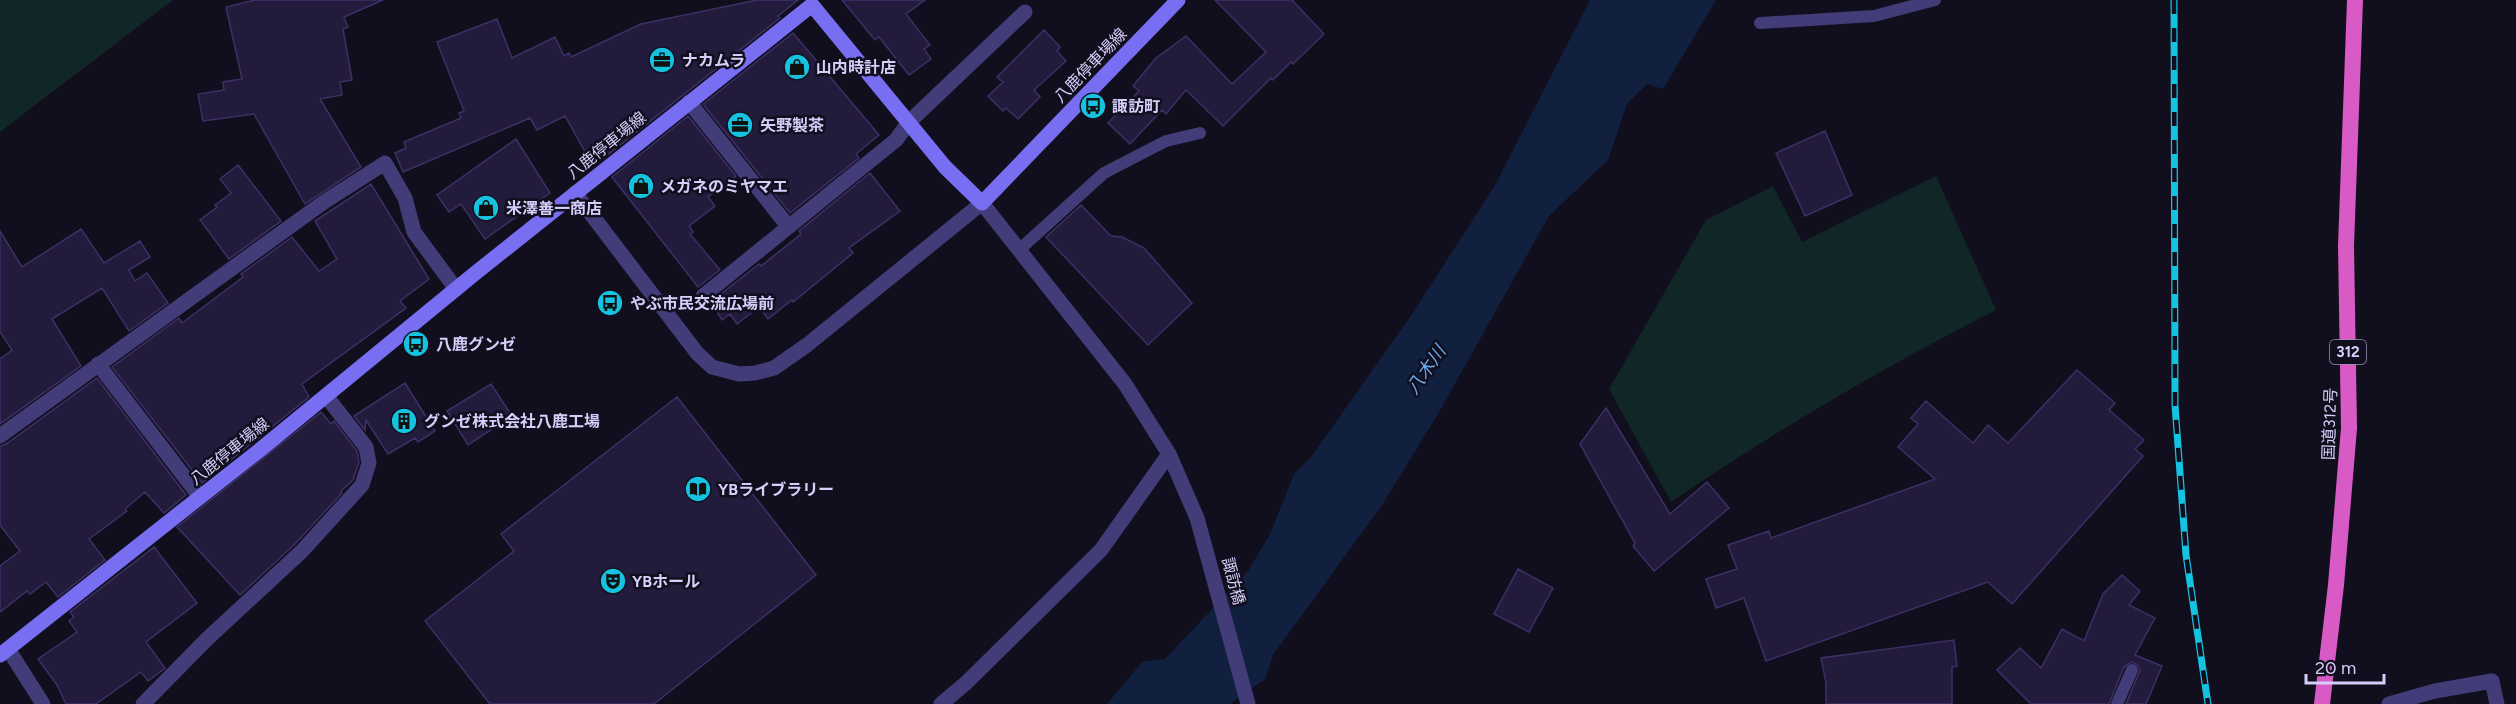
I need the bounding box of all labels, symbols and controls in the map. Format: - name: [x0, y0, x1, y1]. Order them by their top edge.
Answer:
- street label: 八鹿停車場線: [1050, 24, 1131, 106]
- office icon: ナカムラ: [647, 45, 677, 75]
- place label: ナカムラ: [682, 51, 745, 70]
- shop icon: 山内時計店: [782, 52, 812, 82]
- place label: 山内時計店: [816, 58, 896, 77]
- bus stop icon: 諏訪町: [1078, 91, 1108, 121]
- place label: 諏訪町: [1112, 97, 1160, 116]
- street label: 八鹿停車場線: [563, 108, 650, 183]
- office icon: 矢野製茶: [725, 110, 755, 140]
- place label: 矢野製茶: [760, 116, 824, 135]
- shop icon: メガネのミヤマエ: [626, 171, 656, 201]
- place label: メガネのミヤマエ: [660, 177, 788, 196]
- shop icon: 米澤善一商店: [471, 193, 501, 223]
- place label: 米澤善一商店: [506, 199, 602, 218]
- bus stop icon: やぶ市民交流広場前: [595, 288, 625, 318]
- place label: やぶ市民交流広場前: [630, 294, 774, 313]
- bus stop icon: 八鹿グンゼ: [401, 329, 431, 359]
- place label: 八鹿グンゼ: [436, 335, 516, 354]
- water label: 八木川: [1402, 340, 1452, 398]
- road number: 312: [2330, 340, 2366, 364]
- street label: 国道312号: [2319, 388, 2340, 460]
- building icon: グンゼ株式会社八鹿工場: [389, 406, 419, 436]
- place label: グンゼ株式会社八鹿工場: [424, 412, 600, 431]
- street label: 八鹿停車場線: [186, 414, 273, 489]
- library icon: YBライブラリー: [683, 474, 713, 504]
- place label: YBライブラリー: [718, 480, 834, 499]
- street label: 諏訪橋: [1218, 555, 1249, 607]
- theatre icon: YBホール: [598, 566, 628, 596]
- place label: YBホール: [632, 572, 700, 591]
- scale bar: [2306, 647, 2384, 685]
- text: 20 m: [2315, 657, 2356, 679]

